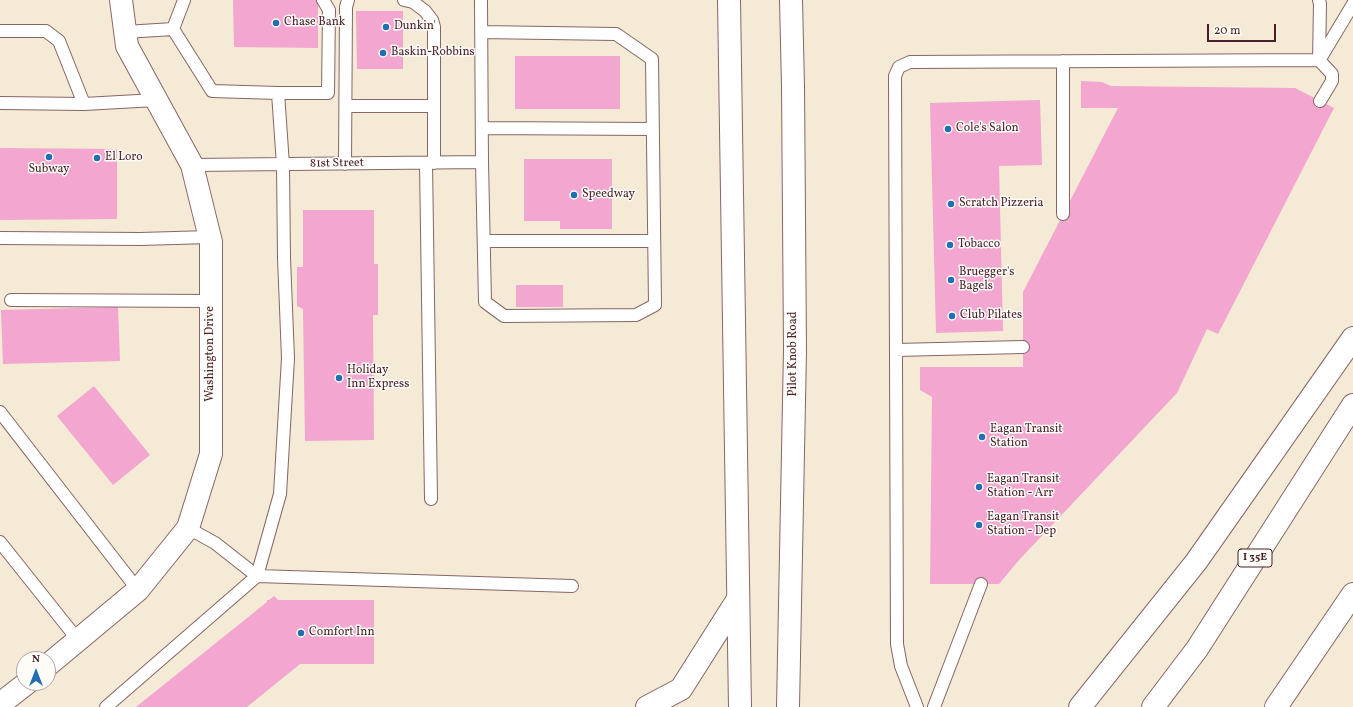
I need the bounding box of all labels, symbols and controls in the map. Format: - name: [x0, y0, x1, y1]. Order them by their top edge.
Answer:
- place label: Chase Bank: [284, 16, 345, 30]
- scale bar: [1209, 16, 1278, 42]
- marker: Chase Bank: [271, 18, 281, 28]
- place label: Dunkin': [394, 20, 436, 34]
- marker: Dunkin': [381, 22, 391, 32]
- text: 20 m: [1214, 23, 1241, 39]
- place label: Baskin-Robbins: [391, 46, 475, 60]
- marker: Baskin-Robbins: [378, 48, 388, 58]
- place label: Cole's Salon: [956, 122, 1019, 136]
- marker: Cole's Salon: [943, 124, 953, 134]
- place label: El Loro: [105, 151, 143, 165]
- marker: Subway: [44, 152, 54, 162]
- marker: El Loro: [92, 153, 102, 163]
- street label: 81st Street: [310, 156, 364, 172]
- place label: Subway: [28, 163, 70, 177]
- place label: Speedway: [582, 188, 635, 202]
- marker: Speedway: [569, 190, 579, 200]
- place label: Scratch Pizzeria: [959, 197, 1043, 211]
- marker: Scratch Pizzeria: [946, 199, 956, 209]
- place label: Tobacco: [958, 238, 1000, 252]
- marker: Tobacco: [945, 240, 955, 250]
- place label: Bruegger's Bagels: [959, 266, 1014, 294]
- marker: Bruegger's Bagels: [946, 275, 956, 285]
- street label: Washington Drive: [204, 306, 218, 402]
- place label: Club Pilates: [960, 309, 1022, 323]
- marker: Club Pilates: [947, 311, 957, 321]
- street label: Pilot Knob Road: [787, 312, 801, 396]
- place label: Holiday Inn Express: [347, 364, 409, 392]
- marker: Holiday Inn Express: [334, 373, 344, 383]
- place label: Eagan Transit Station: [990, 423, 1063, 451]
- marker: Eagan Transit Station: [977, 432, 987, 442]
- place label: Eagan Transit Station - Arr: [987, 473, 1060, 501]
- marker: Eagan Transit Station - Arr: [974, 482, 984, 492]
- place label: Eagan Transit Station - Dep: [987, 511, 1060, 539]
- marker: Eagan Transit Station - Dep: [974, 520, 984, 530]
- road number: I 35E: [1238, 549, 1272, 567]
- place label: Comfort Inn: [309, 626, 375, 640]
- marker: Comfort Inn: [296, 628, 306, 638]
- north arrow: [16, 651, 56, 691]
- text: N: [32, 652, 40, 667]

